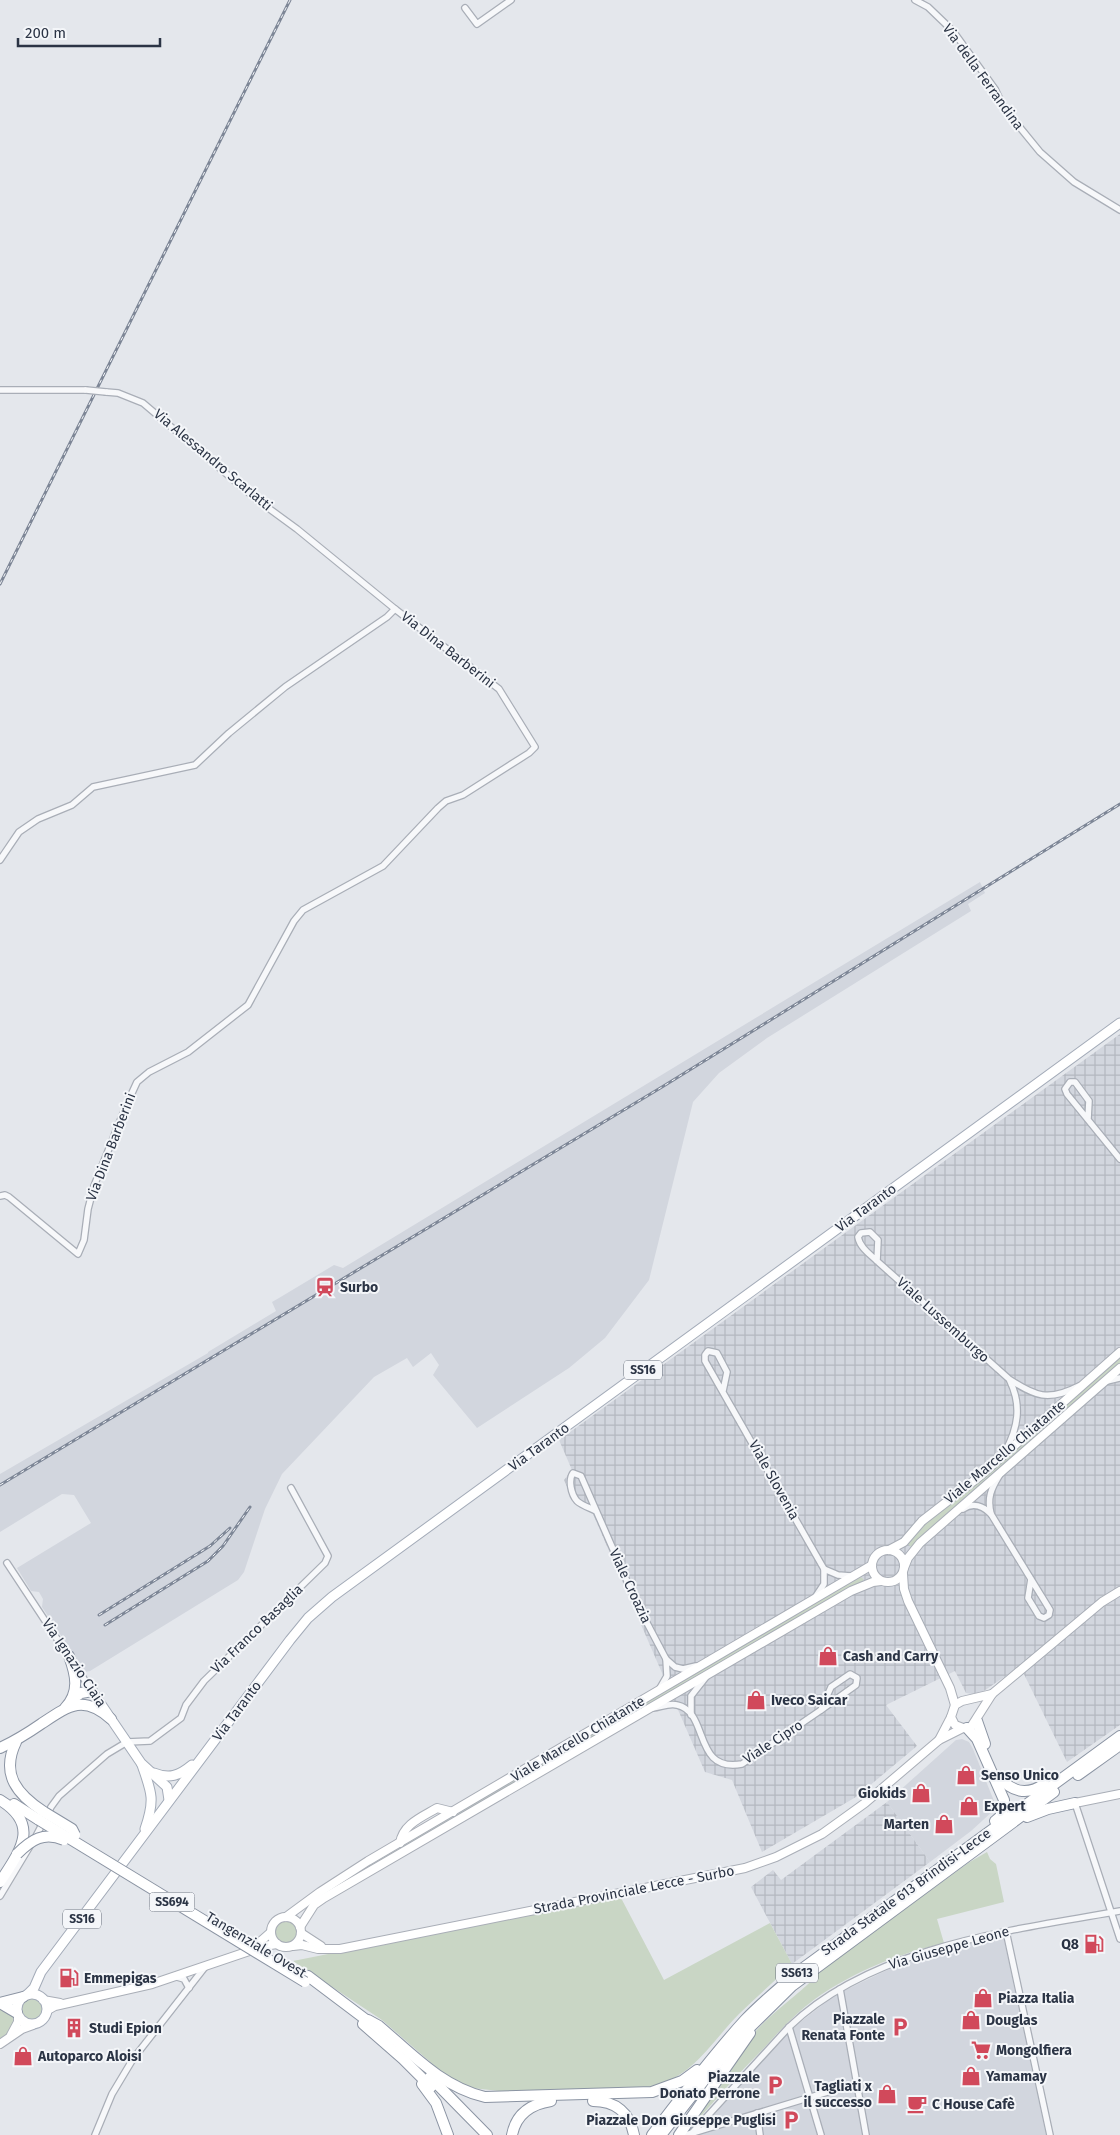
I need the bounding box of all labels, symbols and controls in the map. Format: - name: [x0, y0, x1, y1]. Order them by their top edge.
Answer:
- scale bar: [18, 15, 160, 47]
- street label: Via della Ferrandina: [939, 21, 1027, 133]
- text: 200 m: [25, 24, 66, 42]
- street label: Via Alessandro Scarlatti: [150, 405, 276, 515]
- street label: Via Dina Barberini: [398, 608, 498, 692]
- street label: Via Dina Barberini: [83, 1090, 139, 1204]
- street label: Via Taranto: [832, 1180, 900, 1236]
- street label: Viale Lussemburgo: [893, 1274, 993, 1366]
- station icon: Surbo: [314, 1276, 336, 1298]
- place label: Surbo: [340, 1279, 378, 1296]
- road number: SS16: [624, 1360, 662, 1380]
- street label: Viale Marcello Chiatante: [941, 1396, 1069, 1508]
- street label: Via Taranto: [505, 1419, 573, 1475]
- street label: Viale Slovenia: [745, 1437, 803, 1523]
- street label: Viale Croazia: [605, 1546, 655, 1626]
- street label: Via Franco Basaglia: [207, 1581, 307, 1677]
- street label: Via Ignazio Ciaia: [38, 1615, 110, 1711]
- shop icon: Cash and Carry: [817, 1645, 839, 1667]
- place label: Cash and Carry: [843, 1648, 939, 1665]
- street label: Via Taranto: [209, 1678, 265, 1744]
- shop icon: Iveco Saicar: [745, 1689, 767, 1711]
- street label: Viale Marcello Chiatante: [508, 1692, 648, 1786]
- place label: Iveco Saicar: [771, 1692, 848, 1709]
- street label: Viale Cipro: [740, 1716, 806, 1768]
- shop icon: Senso Unico: [955, 1764, 977, 1786]
- place label: Senso Unico: [981, 1767, 1059, 1784]
- shop icon: Giokids: [910, 1782, 932, 1804]
- place label: Giokids: [858, 1785, 906, 1802]
- shop icon: Expert: [958, 1795, 980, 1817]
- place label: Expert: [984, 1798, 1026, 1815]
- shop icon: Marten: [933, 1813, 955, 1835]
- place label: Marten: [884, 1816, 929, 1833]
- street label: Strada Statale 613 Brindisi-Lecce: [818, 1825, 994, 1959]
- street label: Strada Provinciale Lecce - Surbo: [532, 1862, 736, 1918]
- road number: SS694: [150, 1892, 194, 1911]
- street label: Tangenziale Ovest: [203, 1908, 310, 1982]
- road number: SS16: [63, 1910, 101, 1928]
- street label: Via Giuseppe Leone: [887, 1923, 1011, 1973]
- fuel station icon: Q8: [1083, 1933, 1105, 1955]
- place label: Q8: [1061, 1936, 1079, 1953]
- road number: SS613: [776, 1964, 818, 1982]
- fuel station icon: Emmepigas: [58, 1967, 80, 1989]
- place label: Emmepigas: [84, 1970, 157, 1987]
- shop icon: Piazza Italia: [972, 1987, 994, 2009]
- place label: Piazza Italia: [998, 1990, 1075, 2007]
- shop icon: Douglas: [960, 2009, 982, 2031]
- place label: Piazzale Renata Fonte: [801, 2011, 885, 2044]
- place label: Douglas: [986, 2012, 1038, 2029]
- parking icon: Piazzale Renata Fonte: [889, 2016, 911, 2038]
- building icon: Studi Epion: [63, 2017, 85, 2039]
- place label: Studi Epion: [89, 2020, 162, 2037]
- supermarket icon: Mongolfiera: [970, 2039, 992, 2061]
- place label: Mongolfiera: [996, 2042, 1072, 2059]
- shop icon: Autoparco Aloisi: [12, 2045, 34, 2067]
- place label: Autoparco Aloisi: [37, 2048, 142, 2065]
- shop icon: Yamamay: [960, 2065, 982, 2087]
- place label: Yamamay: [985, 2068, 1048, 2085]
- place label: Piazzale Donato Perrone: [660, 2069, 760, 2102]
- parking icon: Piazzale Donato Perrone: [764, 2074, 786, 2096]
- place label: Tagliati x il successo: [804, 2078, 873, 2111]
- shop icon: Tagliati x il successo: [876, 2083, 898, 2105]
- cafe icon: C House Cafè: [906, 2093, 928, 2115]
- place label: C House Cafè: [932, 2096, 1015, 2113]
- parking icon: Piazzale Don Giuseppe Puglisi: [780, 2109, 802, 2131]
- place label: Piazzale Don Giuseppe Puglisi: [586, 2112, 776, 2129]

